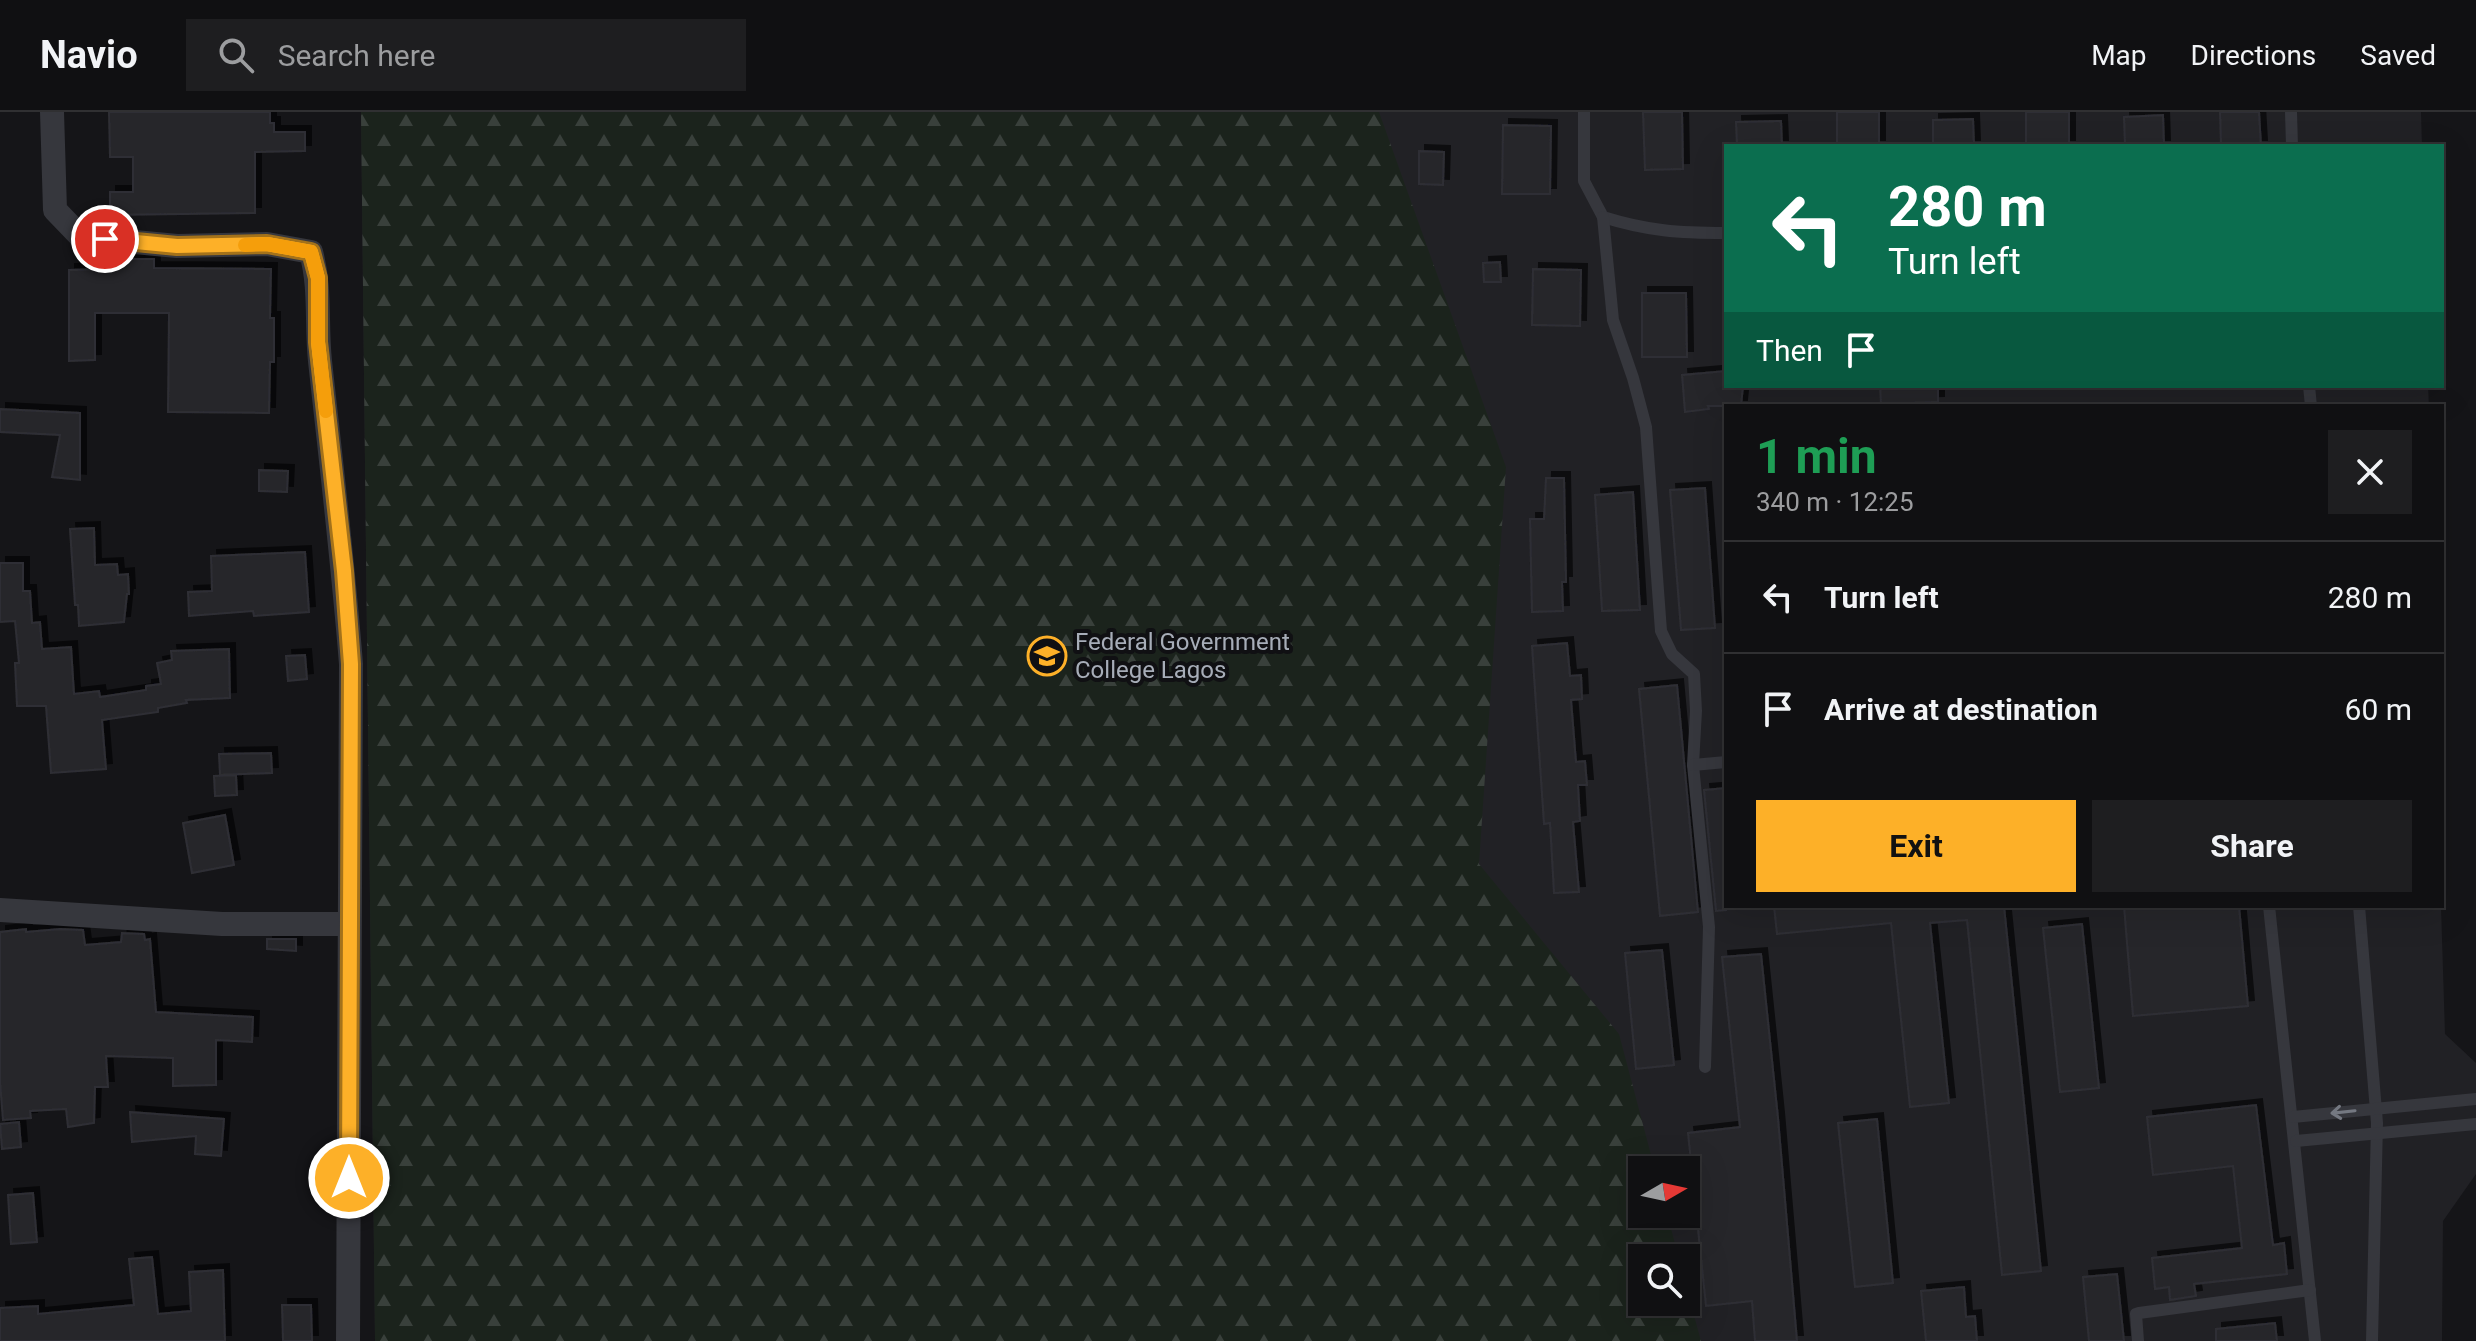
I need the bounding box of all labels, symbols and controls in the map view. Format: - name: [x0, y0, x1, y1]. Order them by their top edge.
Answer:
- search box: [186, 19, 746, 91]
- text: Navio: [40, 33, 138, 77]
- icon: search: [214, 33, 258, 77]
- text: Search here: [278, 38, 435, 73]
- text: Map: [2091, 39, 2147, 72]
- text: Directions: [2191, 39, 2316, 72]
- text: Saved: [2360, 39, 2436, 72]
- text: 280 m: [1888, 174, 2047, 240]
- icon: left: [1756, 176, 1860, 280]
- pin: [71, 205, 139, 273]
- icon: arrive: [83, 217, 127, 261]
- text: Turn left: [1888, 241, 2021, 283]
- icon: arrive: [1839, 328, 1883, 372]
- text: Then: [1756, 333, 1823, 368]
- text: 1 min: [1756, 428, 1877, 485]
- button: close: [2328, 430, 2412, 514]
- text: 340 m · 12:25: [1756, 487, 1914, 517]
- icon: left: [1756, 575, 1800, 619]
- text: Turn left: [1824, 580, 1939, 615]
- text: 280 m: [2328, 580, 2412, 615]
- place label: Federal Government College Lagos: [1075, 628, 1290, 684]
- school or university icon: Federal Government College Lagos: [1026, 635, 1068, 677]
- icon: arrive: [1756, 687, 1800, 731]
- text: Arrive at destination: [1824, 692, 2098, 727]
- text: 60 m: [2345, 692, 2412, 727]
- button: Exit: [1756, 800, 2076, 892]
- button: Share: [2092, 800, 2412, 892]
- one-way arrow: [2330, 1104, 2357, 1119]
- position arrow: [307, 1136, 391, 1220]
- north arrow: [1628, 1156, 1700, 1228]
- map controls: [1628, 1156, 1700, 1316]
- button: search: [1628, 1244, 1700, 1316]

